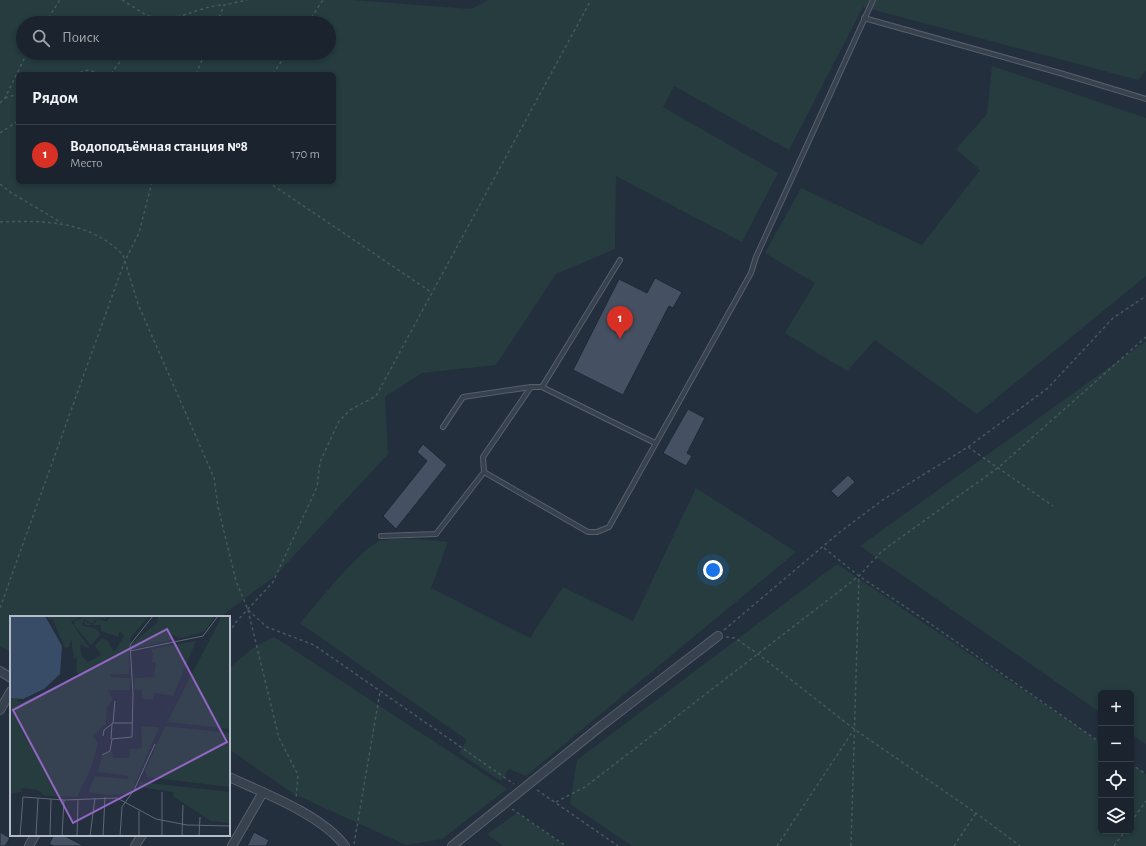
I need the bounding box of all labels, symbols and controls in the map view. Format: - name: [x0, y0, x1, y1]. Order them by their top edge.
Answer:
- search box: [16, 16, 336, 60]
- icon: search: [30, 27, 52, 49]
- text: Поиск: [62, 30, 100, 45]
- text: Рядом: [32, 89, 78, 106]
- text: Водоподъёмная станция №8: [70, 139, 248, 154]
- text: 1: [43, 148, 47, 161]
- text: 170 m: [291, 148, 320, 161]
- text: Место: [70, 157, 102, 170]
- pin: 1: [607, 306, 633, 339]
- your location: [703, 560, 723, 580]
- inset map: [10, 616, 230, 836]
- map controls: [1098, 690, 1134, 834]
- button: +: [1098, 690, 1134, 726]
- button: −: [1098, 726, 1134, 762]
- button: locate: [1098, 762, 1134, 798]
- button: layers: [1098, 798, 1134, 834]

